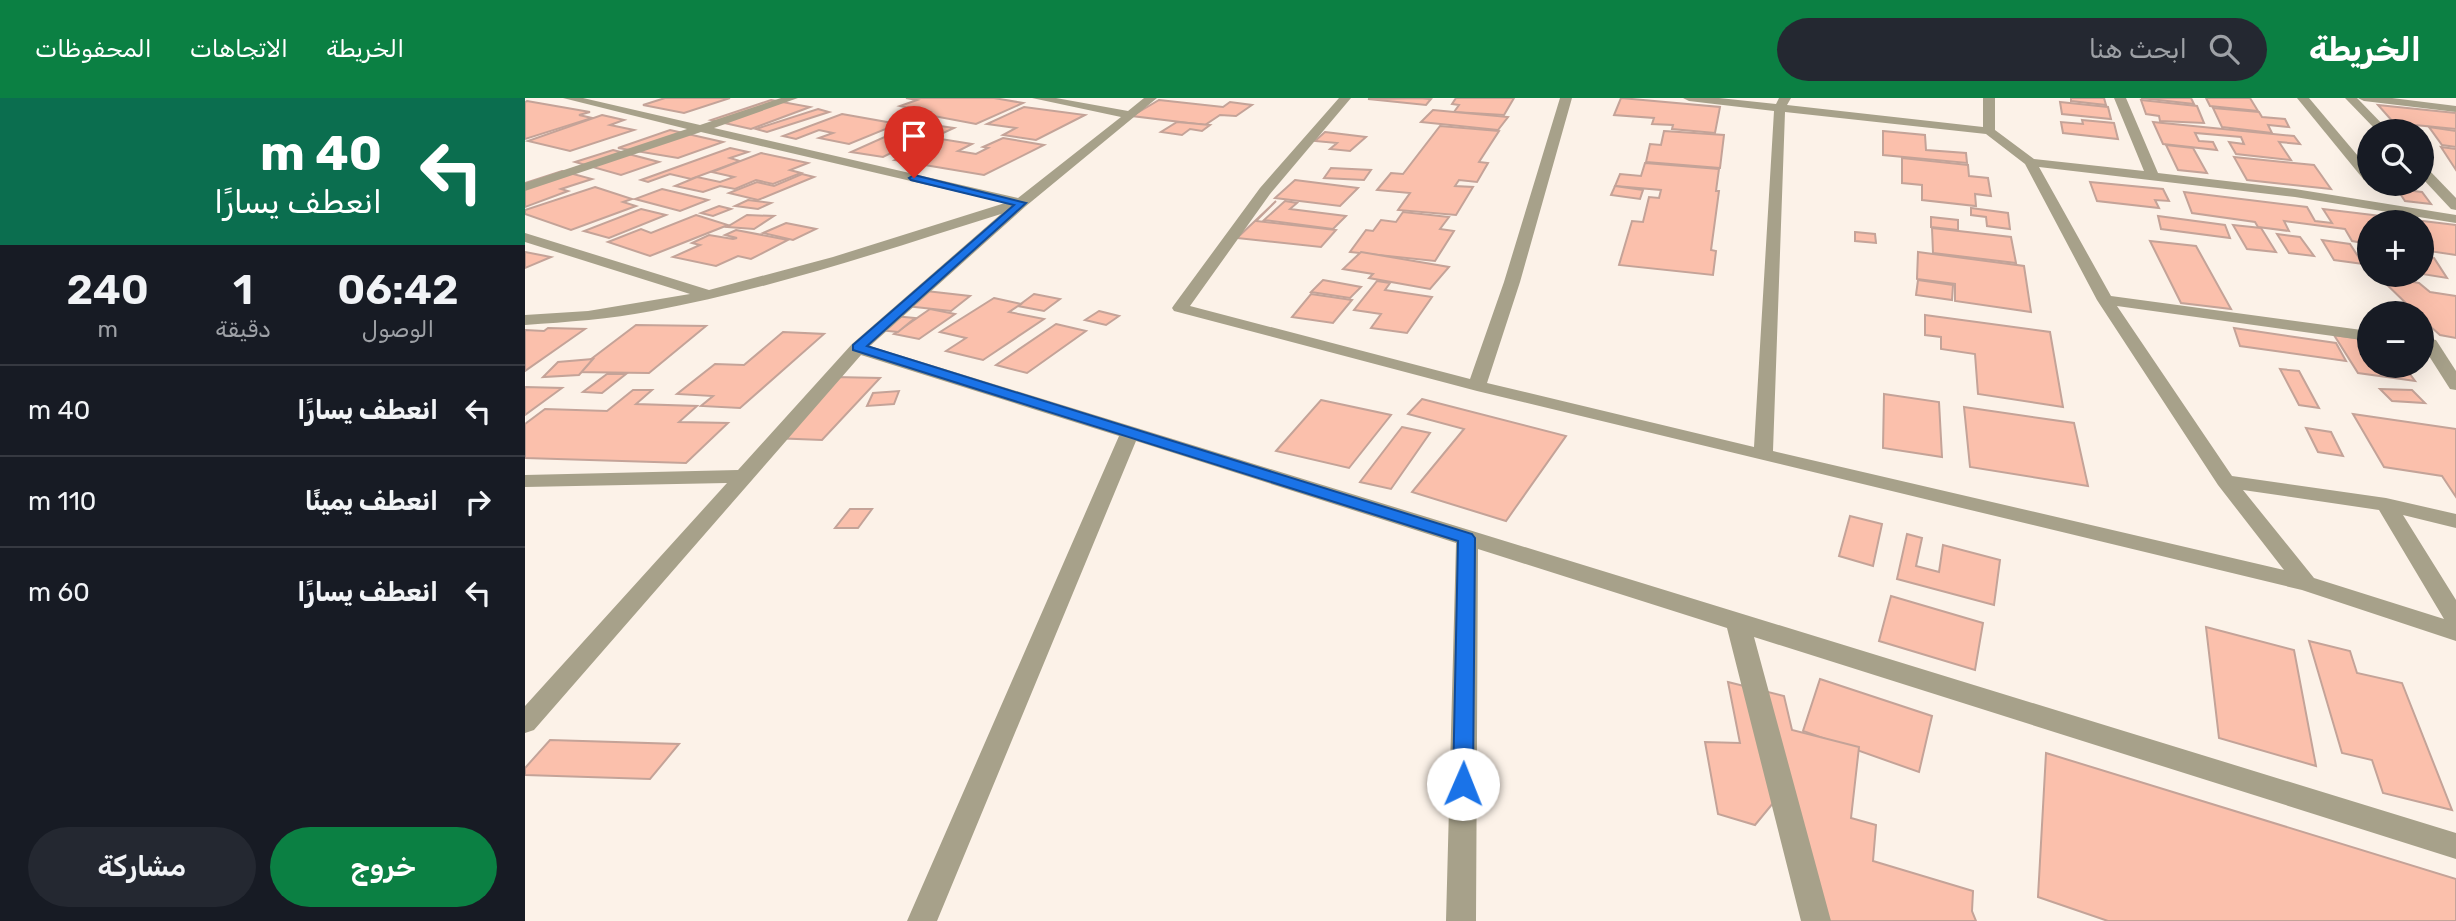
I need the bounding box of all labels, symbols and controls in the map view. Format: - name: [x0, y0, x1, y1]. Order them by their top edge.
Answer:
- search box: [1777, 18, 2267, 81]
- icon: search: [2205, 30, 2243, 68]
- text: الخريطة: [2309, 30, 2421, 69]
- text: ابحث هنا: [2089, 34, 2187, 65]
- text: المحفوظات: [35, 35, 152, 63]
- text: الاتجاهات: [190, 35, 288, 63]
- text: الخريطة: [326, 35, 404, 63]
- pin: [884, 106, 944, 178]
- icon: arrive: [895, 117, 933, 155]
- map controls: [2357, 119, 2434, 378]
- button: search: [2357, 119, 2434, 196]
- text: 40 m: [260, 124, 382, 182]
- icon: left: [406, 126, 497, 217]
- text: انعطف يسارًا: [214, 183, 382, 221]
- button: +: [2357, 210, 2434, 287]
- text: 240: [66, 265, 149, 315]
- text: 1: [233, 265, 253, 315]
- text: 06:42: [337, 265, 459, 315]
- button: −: [2357, 301, 2434, 378]
- text: m: [97, 315, 118, 343]
- text: دقيقة: [215, 315, 271, 343]
- text: الوصول: [362, 315, 434, 343]
- icon: left: [459, 392, 497, 430]
- text: 40 m: [28, 395, 90, 426]
- text: انعطف يسارًا: [297, 395, 438, 426]
- icon: right: [459, 483, 497, 521]
- text: 110 m: [28, 486, 96, 517]
- text: انعطف يمينًا: [305, 486, 438, 517]
- icon: left: [459, 574, 497, 612]
- text: 60 m: [28, 577, 90, 608]
- text: انعطف يسارًا: [297, 577, 438, 608]
- position arrow: [1426, 747, 1500, 821]
- button: مشاركة: [28, 827, 256, 907]
- button: خروج: [270, 827, 497, 907]

